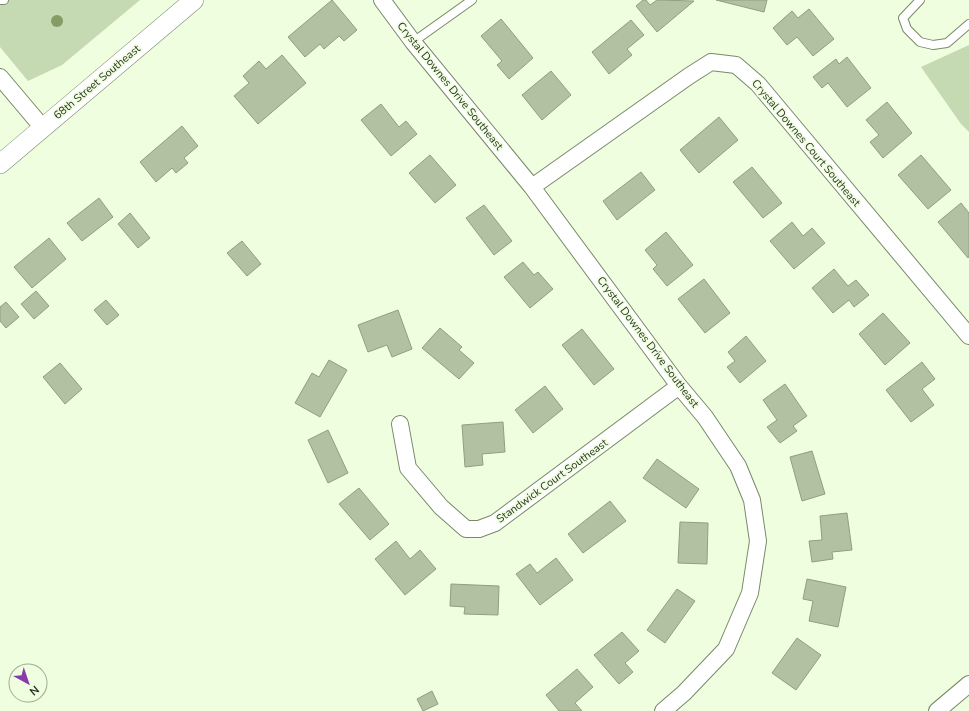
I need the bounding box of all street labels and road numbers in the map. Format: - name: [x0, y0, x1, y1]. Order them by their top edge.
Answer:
- street label: Crystal Downes Drive Southeast: [394, 19, 506, 153]
- street label: 68th Street Southeast: [50, 41, 144, 123]
- street label: Crystal Downes Court Southeast: [748, 76, 864, 210]
- street label: Crystal Downes Drive Southeast: [594, 273, 702, 411]
- street label: Standwick Court Southeast: [493, 435, 611, 527]

